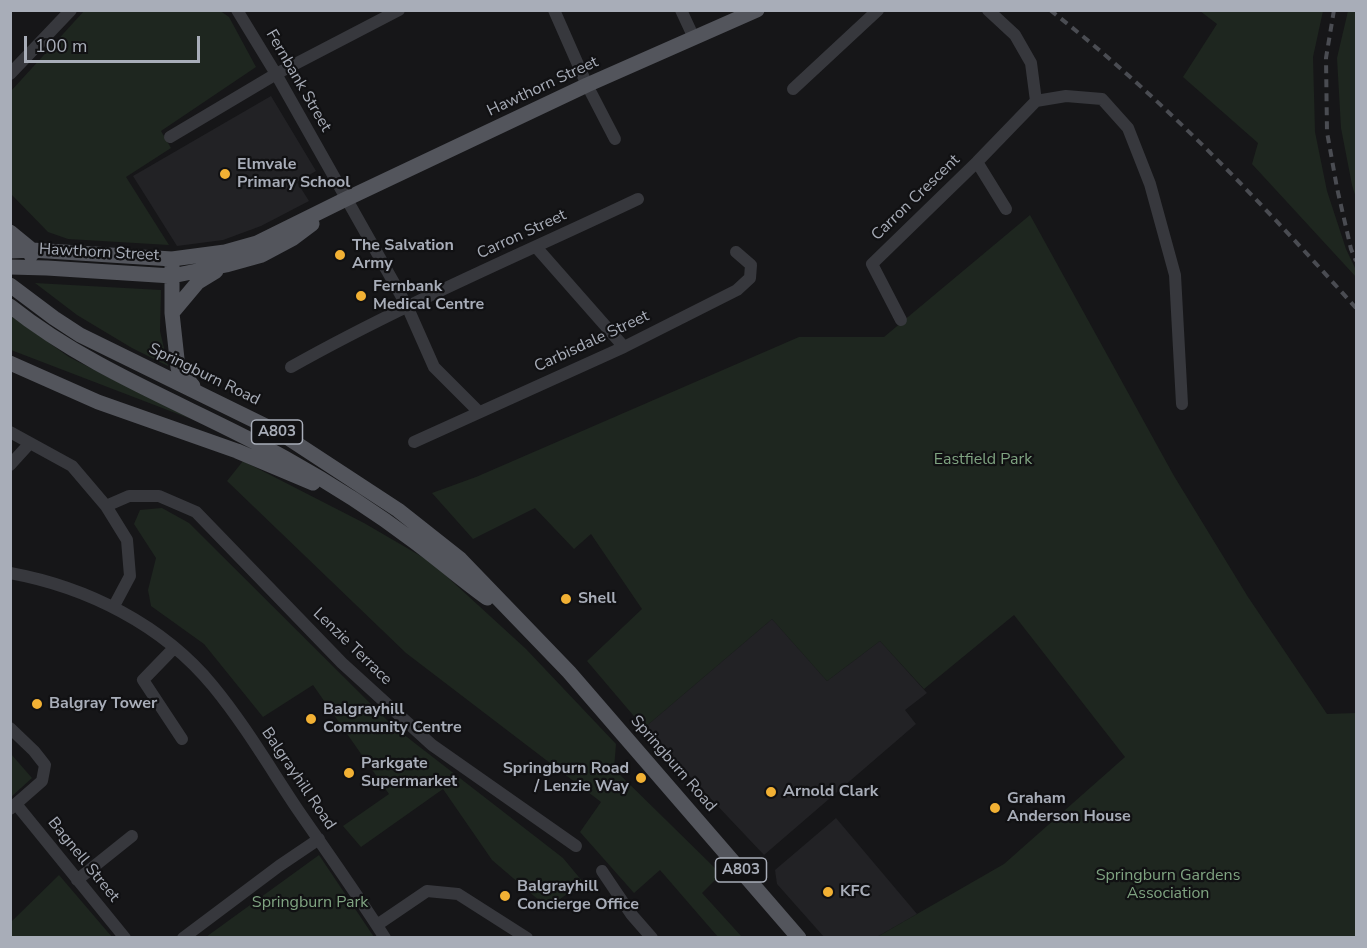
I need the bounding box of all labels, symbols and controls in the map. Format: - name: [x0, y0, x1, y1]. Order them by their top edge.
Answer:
- scale bar: [27, 24, 202, 62]
- street label: Fernbank Street: [261, 27, 335, 135]
- text: 100 m: [35, 34, 87, 58]
- street label: Hawthorn Street: [484, 53, 602, 121]
- street label: Carron Crescent: [868, 151, 964, 245]
- place label: Elmvale Primary School: [237, 155, 350, 193]
- marker: Elmvale Primary School: [218, 167, 232, 181]
- street label: Carron Street: [474, 206, 570, 264]
- place label: The Salvation Army: [352, 236, 454, 274]
- street label: Hawthorn Street: [38, 240, 160, 266]
- marker: The Salvation Army: [333, 248, 347, 262]
- place label: Fernbank Medical Centre: [373, 277, 484, 315]
- marker: Fernbank Medical Centre: [354, 289, 368, 303]
- street label: Carbisdale Street: [532, 307, 652, 377]
- street label: Springburn Road: [145, 340, 263, 410]
- road number: A803: [252, 420, 302, 444]
- park label: Eastfield Park: [934, 450, 1032, 470]
- place label: Shell: [578, 589, 616, 609]
- marker: Shell: [559, 592, 573, 606]
- street label: Lenzie Terrace: [308, 604, 396, 690]
- place label: Balgray Tower: [49, 694, 157, 714]
- marker: Balgray Tower: [30, 697, 44, 711]
- place label: Balgrayhill Community Centre: [323, 700, 462, 738]
- marker: Balgrayhill Community Centre: [304, 712, 318, 726]
- street label: Springburn Road: [626, 712, 720, 816]
- street label: Balgrayhill Road: [257, 724, 339, 834]
- place label: Parkgate Supermarket: [361, 754, 457, 792]
- place label: Springburn Road / Lenzie Way: [503, 759, 629, 797]
- marker: Parkgate Supermarket: [342, 766, 356, 780]
- marker: Springburn Road / Lenzie Way: [634, 771, 648, 785]
- place label: Arnold Clark: [783, 782, 878, 802]
- marker: Arnold Clark: [764, 785, 778, 799]
- place label: Graham Anderson House: [1007, 789, 1131, 827]
- marker: Graham Anderson House: [988, 801, 1002, 815]
- street label: Bagnell Street: [43, 814, 123, 906]
- road number: A803: [716, 858, 766, 882]
- park label: Springburn Gardens Association: [1096, 866, 1240, 904]
- place label: Balgrayhill Concierge Office: [517, 877, 639, 915]
- place label: KFC: [840, 882, 870, 902]
- marker: KFC: [821, 885, 835, 899]
- marker: Balgrayhill Concierge Office: [498, 889, 512, 903]
- park label: Springburn Park: [252, 893, 368, 913]

